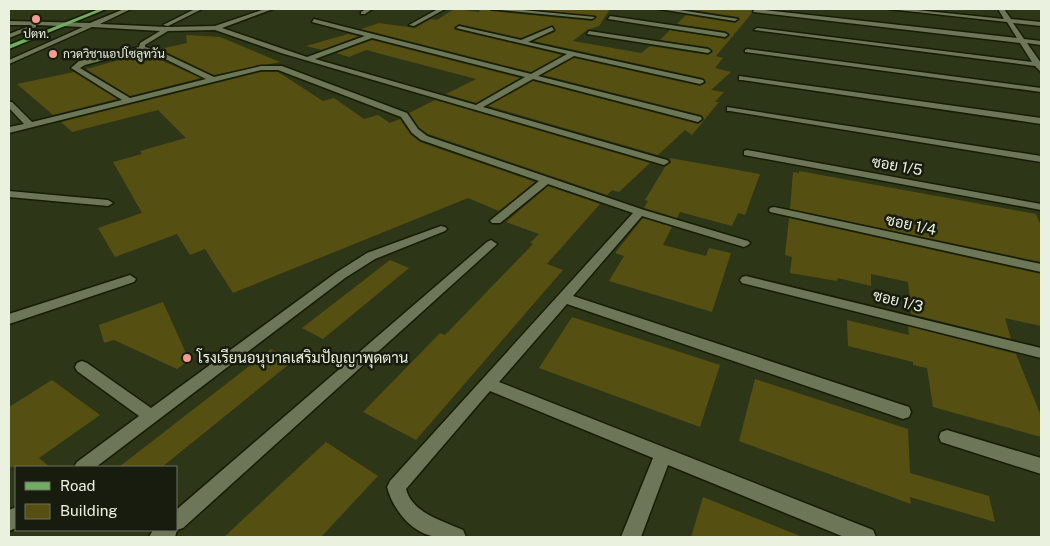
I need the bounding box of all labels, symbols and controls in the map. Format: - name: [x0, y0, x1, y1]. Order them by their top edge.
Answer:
- marker: ปตท.: [30, 13, 42, 25]
- place label: ปตท.: [23, 27, 49, 41]
- place label: กวดวิชาแอปโซลูทวัน: [63, 46, 165, 62]
- marker: กวดวิชาแอปโซลูทวัน: [47, 48, 59, 60]
- street label: ซอย 1/5: [870, 153, 924, 178]
- street label: ซอย 1/4: [884, 211, 938, 238]
- street label: ซอย 1/3: [871, 286, 925, 315]
- place label: โรงเรียนอนุบาลเสริมปัญญาพุดตาน: [196, 348, 408, 369]
- marker: โรงเรียนอนุบาลเสริมปัญญาพุดตาน: [181, 352, 193, 364]
- legend: [15, 466, 178, 531]
- text: Road: [60, 477, 96, 494]
- text: Building: [60, 502, 118, 519]

